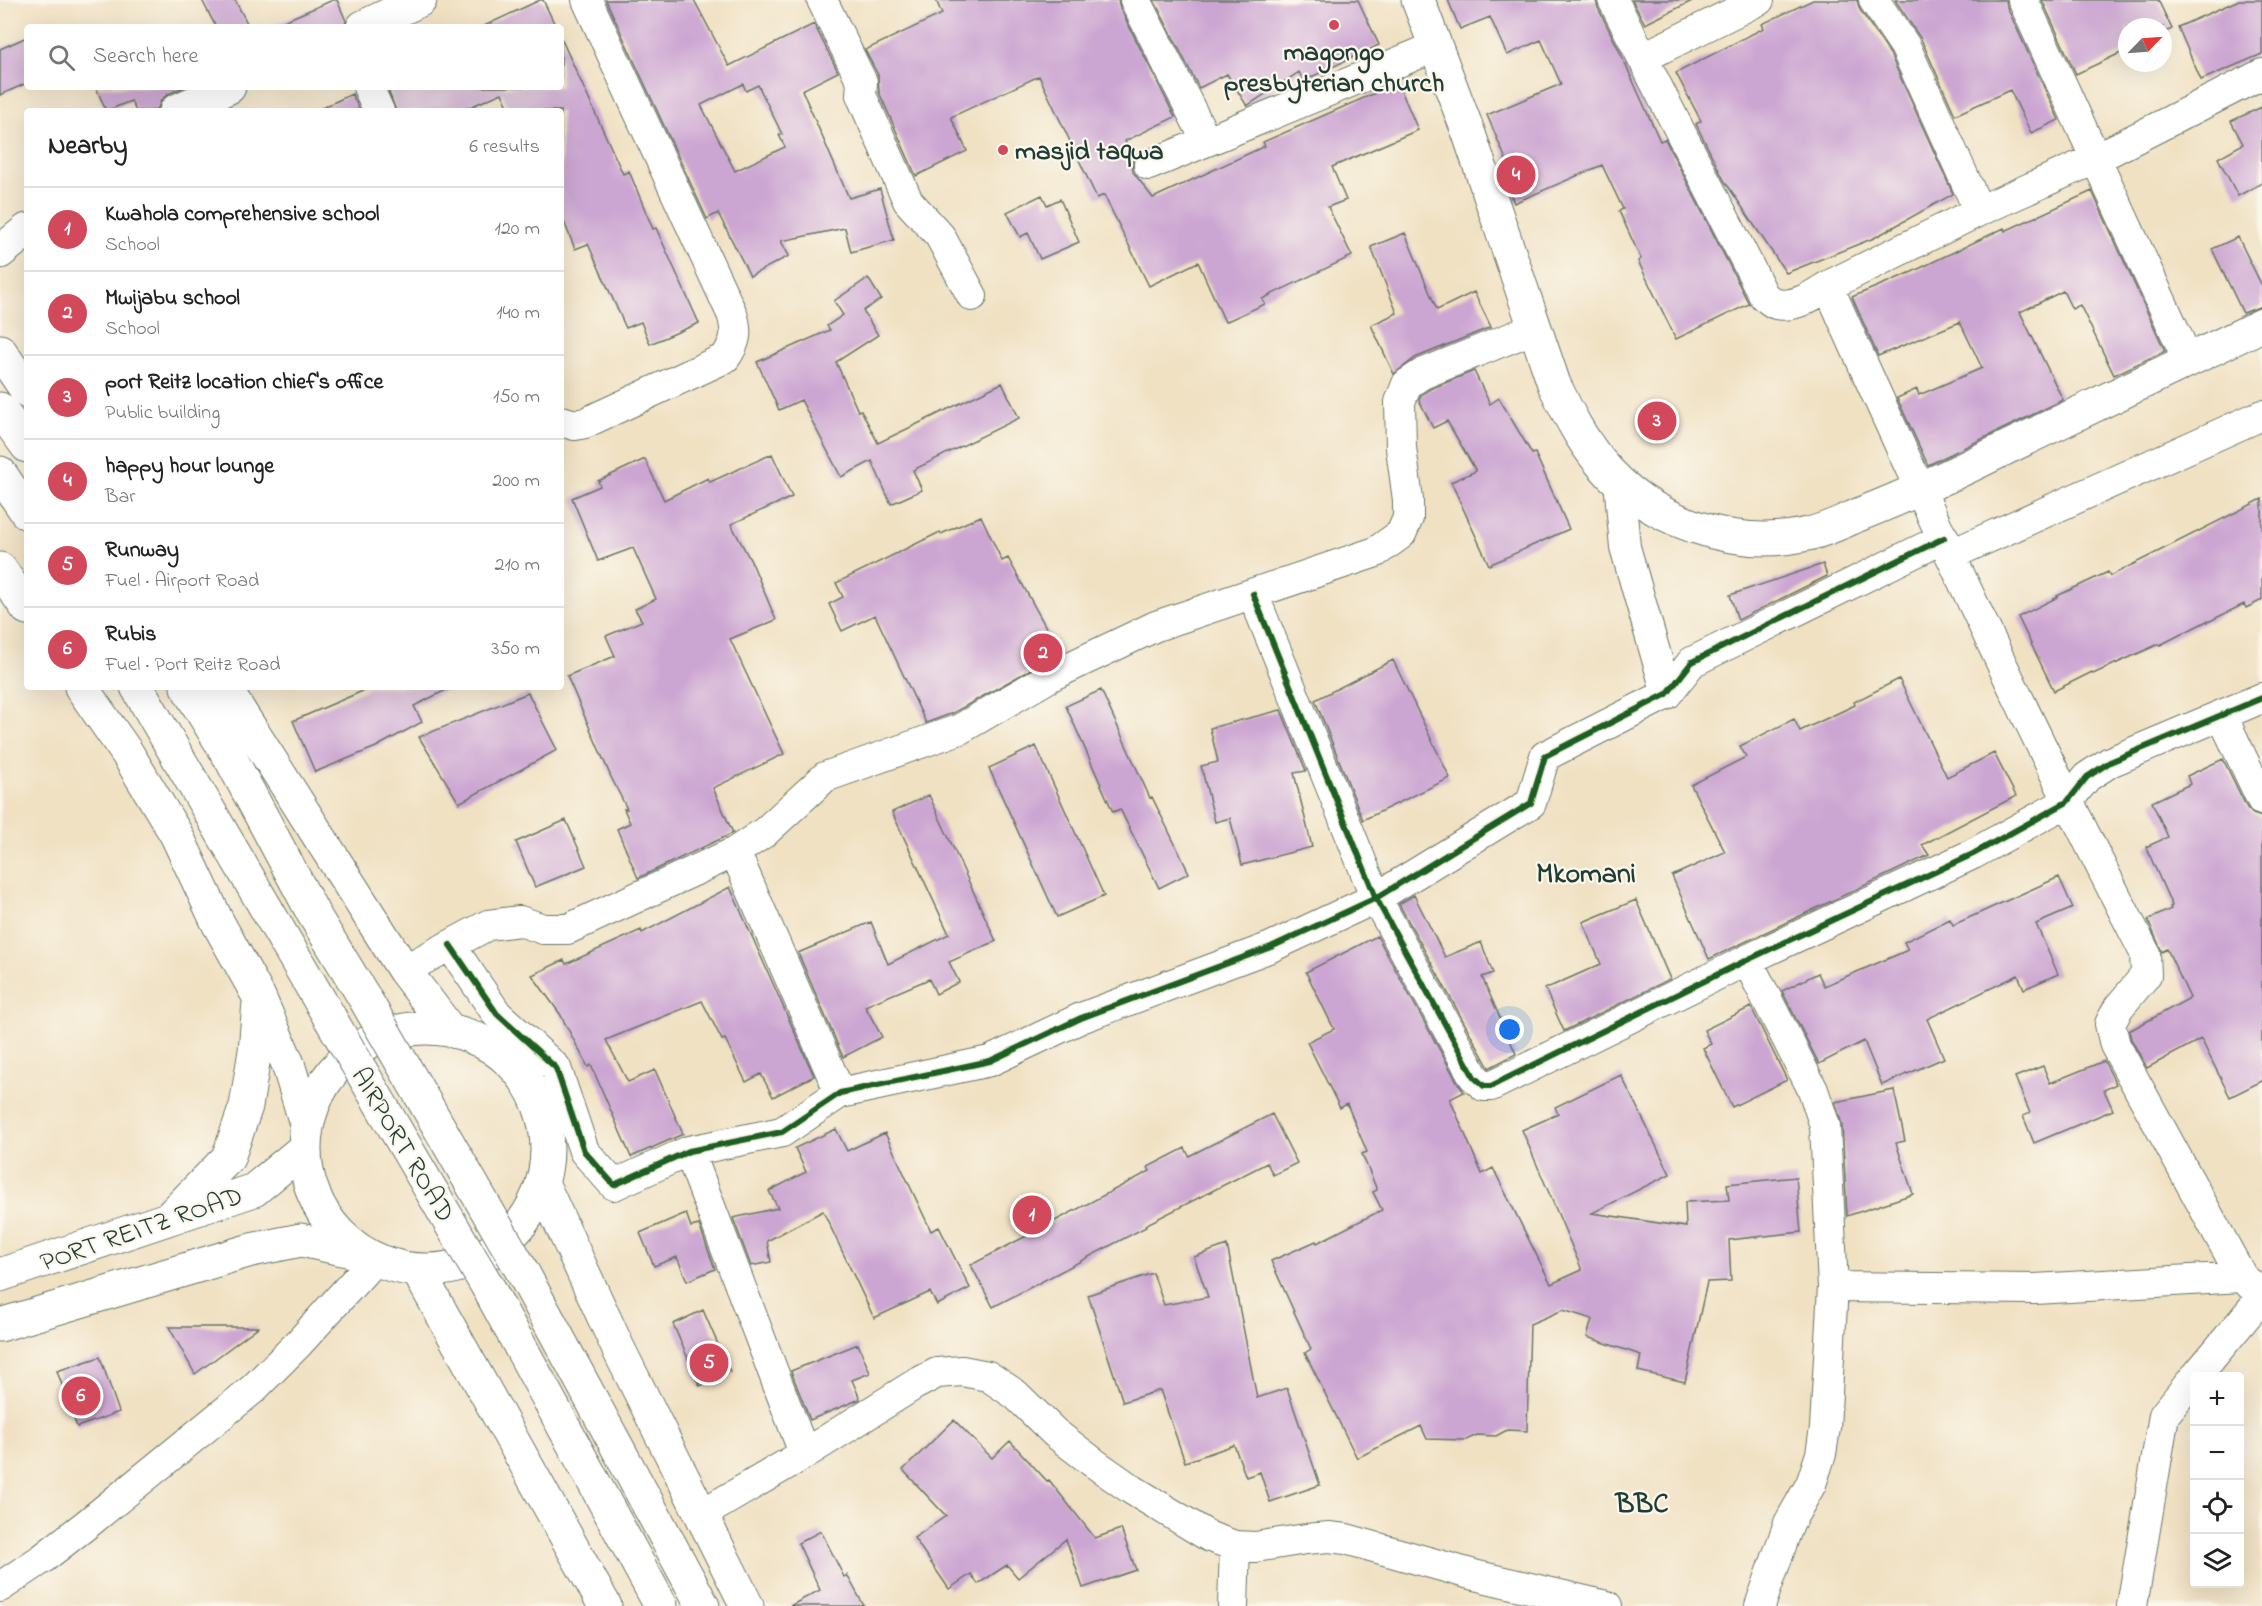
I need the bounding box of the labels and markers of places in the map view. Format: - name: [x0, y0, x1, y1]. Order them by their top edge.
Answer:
- marker: magongo presbyterian church: [1327, 18, 1341, 32]
- place label: magongo presbyterian church: [1224, 34, 1444, 104]
- place label: masjid taqwa: [1015, 133, 1164, 172]
- marker: masjid taqwa: [996, 143, 1010, 157]
- pin: 4: [1496, 152, 1536, 198]
- pin: 3: [1638, 398, 1676, 444]
- pin: 2: [1024, 630, 1062, 676]
- pin: 1: [1012, 1192, 1052, 1238]
- pin: 5: [690, 1340, 728, 1386]
- pin: 6: [62, 1374, 100, 1418]

